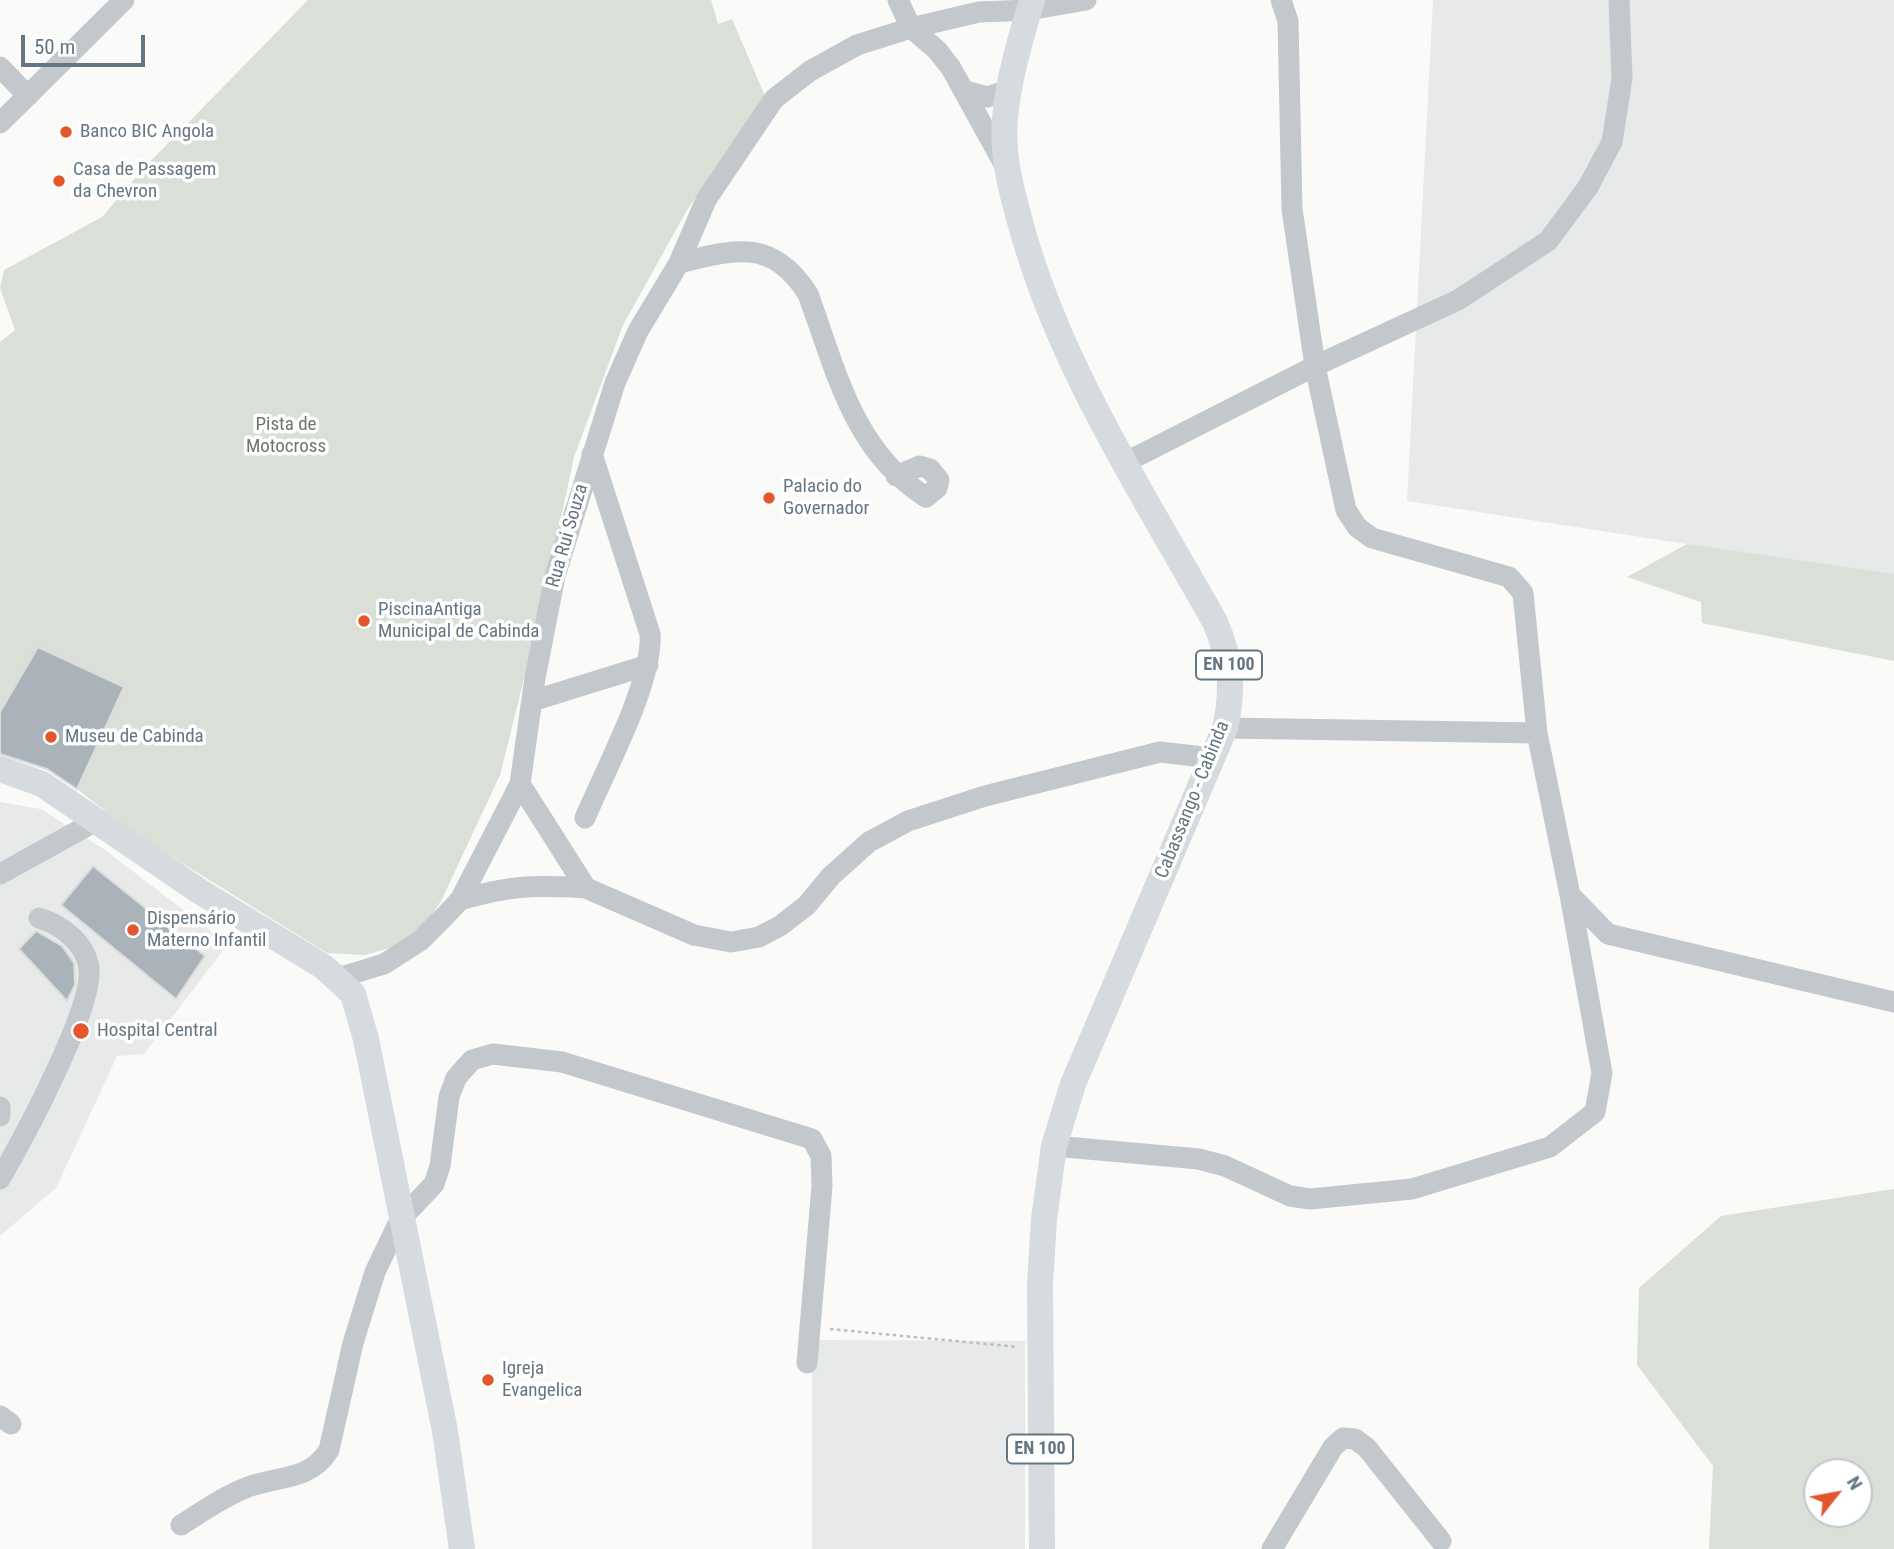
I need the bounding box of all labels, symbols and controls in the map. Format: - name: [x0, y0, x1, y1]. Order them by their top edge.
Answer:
- scale bar: [24, 21, 149, 65]
- text: 50 m: [34, 35, 75, 59]
- place label: Banco BIC Angola: [80, 121, 214, 143]
- marker: Banco BIC Angola: [58, 124, 74, 140]
- place label: Casa de Passagem da Chevron: [73, 159, 216, 203]
- marker: Casa de Passagem da Chevron: [51, 173, 67, 189]
- park label: Pista de Motocross: [246, 414, 326, 458]
- place label: Palacio do Governador: [783, 476, 869, 520]
- street label: Rua Rui Souza: [542, 482, 594, 590]
- marker: Palacio do Governador: [761, 490, 777, 506]
- place label: PiscinaAntiga Municipal de Cabinda: [378, 599, 539, 643]
- marker: PiscinaAntiga Municipal de Cabinda: [356, 613, 372, 629]
- road number: EN 100: [1196, 650, 1262, 680]
- street label: Cabassango - Cabinda: [1151, 718, 1235, 882]
- place label: Museu de Cabinda: [65, 726, 204, 748]
- marker: Museu de Cabinda: [43, 729, 59, 745]
- place label: Dispensário Materno Infantil: [147, 908, 266, 952]
- marker: Dispensário Materno Infantil: [125, 922, 141, 938]
- place label: Hospital Central: [97, 1020, 218, 1042]
- marker: Hospital Central: [71, 1021, 91, 1041]
- place label: Igreja Evangelica: [502, 1358, 582, 1402]
- marker: Igreja Evangelica: [480, 1372, 496, 1388]
- road number: EN 100: [1007, 1434, 1073, 1464]
- north arrow: [1803, 1458, 1873, 1528]
- text: N: [1842, 1472, 1868, 1494]

